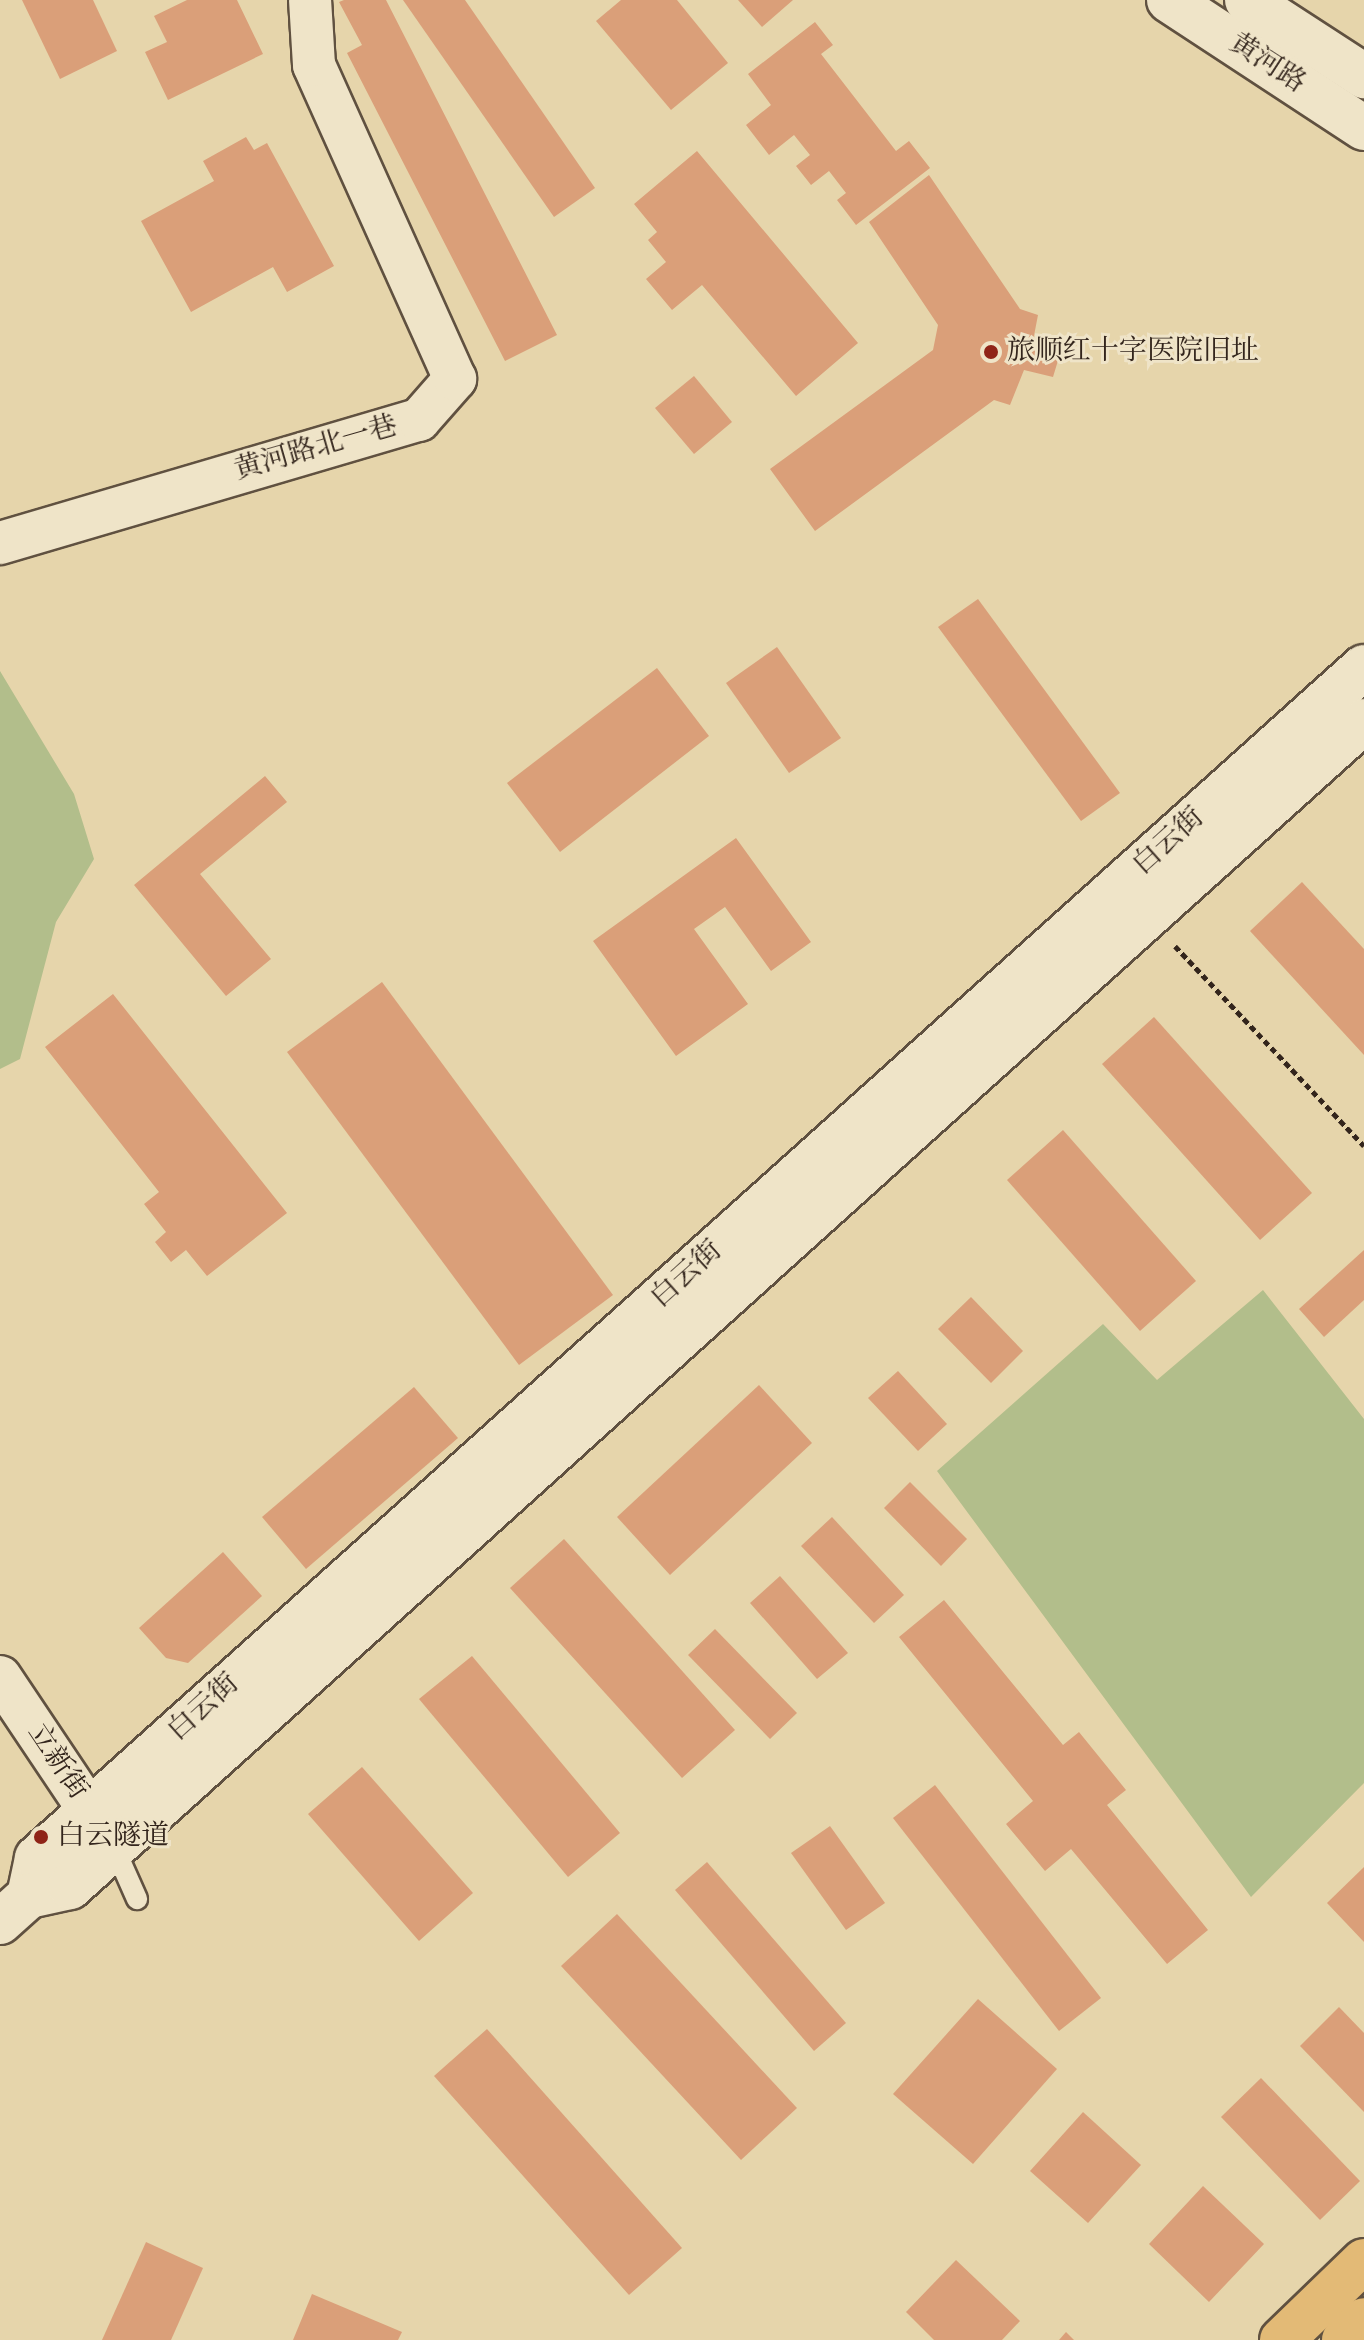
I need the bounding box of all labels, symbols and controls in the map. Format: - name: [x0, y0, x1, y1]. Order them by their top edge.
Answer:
- street label: 黄河路: [1223, 27, 1311, 101]
- place label: 旅顺红十字医院旧址: [1007, 335, 1259, 369]
- marker: 旅顺红十字医院旧址: [982, 343, 1000, 361]
- street label: 黄河路北一巷: [231, 410, 401, 488]
- street label: 白云街: [1127, 801, 1211, 883]
- street label: 白云街: [645, 1234, 729, 1316]
- street label: 白云街: [162, 1667, 246, 1749]
- street label: 立新街: [20, 1718, 94, 1806]
- place label: 白云隧道: [57, 1820, 169, 1854]
- marker: 白云隧道: [32, 1828, 50, 1846]

